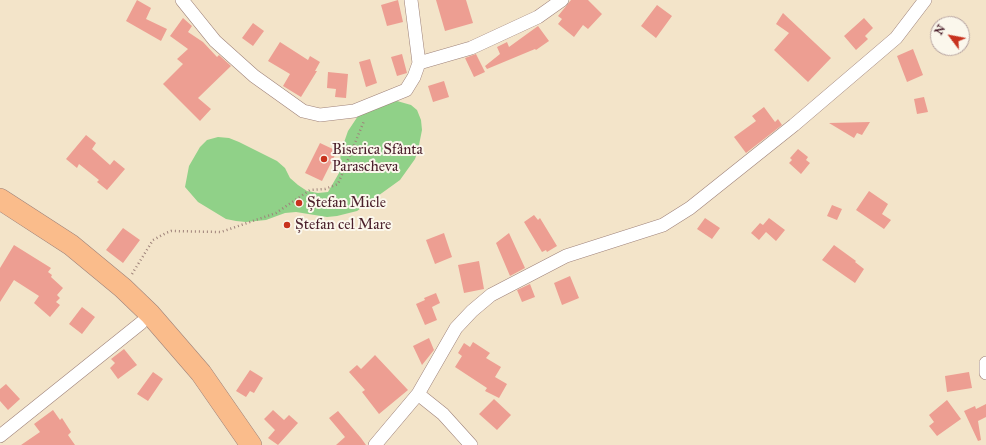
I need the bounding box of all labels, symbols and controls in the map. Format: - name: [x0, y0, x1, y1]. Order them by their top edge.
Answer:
- north arrow: [930, 16, 970, 56]
- text: N: [932, 22, 948, 37]
- place label: Biserica Sfânta Parascheva: [332, 141, 423, 176]
- marker: Biserica Sfânta Parascheva: [319, 154, 329, 164]
- place label: Ștefan Micle: [307, 194, 386, 212]
- marker: Ștefan Micle: [294, 198, 304, 208]
- place label: Ștefan cel Mare: [295, 216, 391, 234]
- marker: Ștefan cel Mare: [282, 220, 292, 230]

